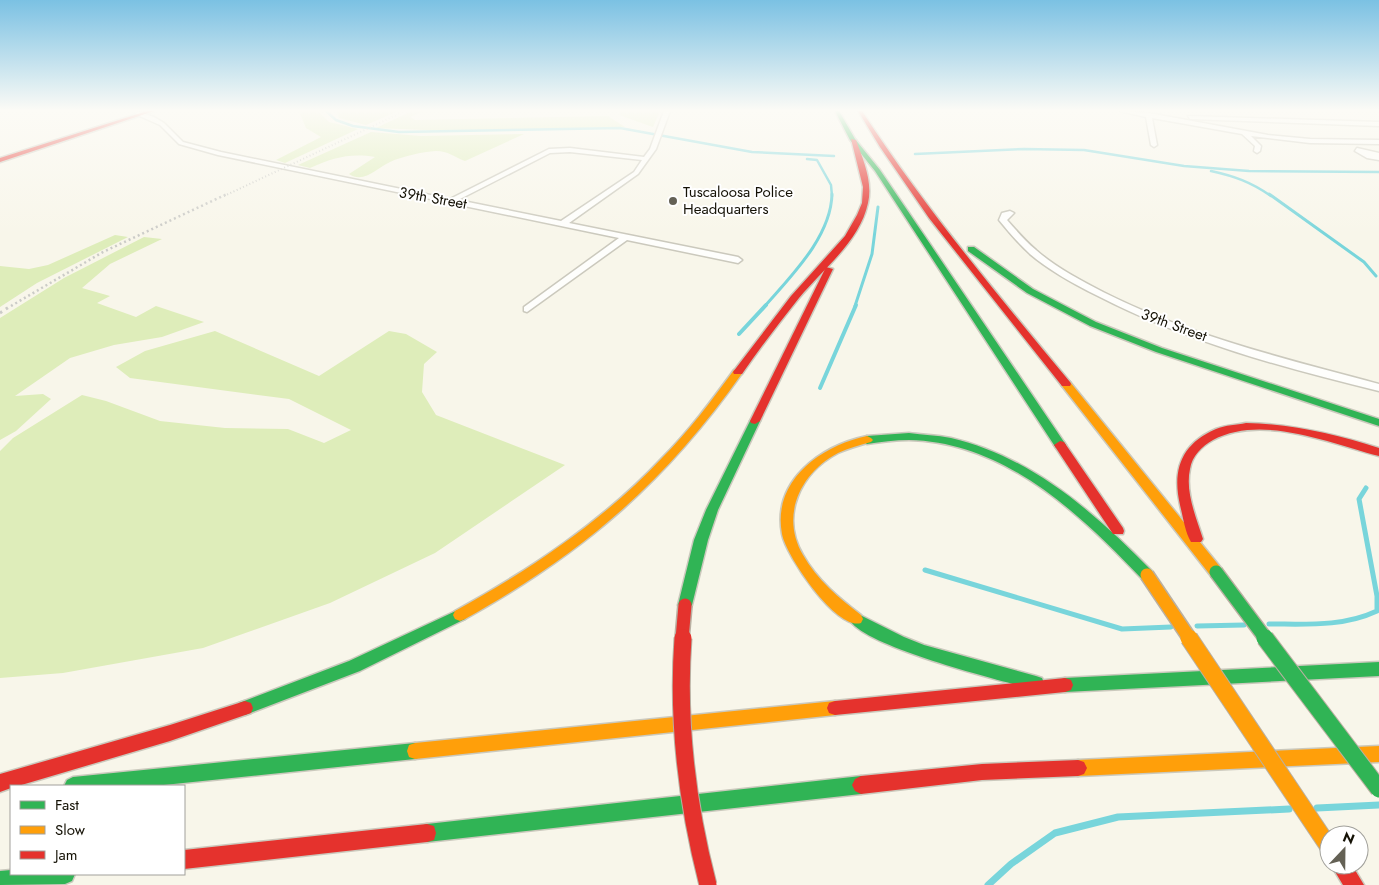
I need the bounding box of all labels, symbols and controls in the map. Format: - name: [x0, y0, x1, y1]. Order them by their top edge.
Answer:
- street label: 39th Street: [397, 181, 469, 215]
- place label: Tuscaloosa Police Headquarters: [683, 181, 793, 220]
- marker: Tuscaloosa Police Headquarters: [667, 195, 679, 207]
- street label: 39th Street: [1138, 303, 1210, 347]
- legend: [10, 785, 185, 875]
- text: Fast: [55, 794, 79, 816]
- text: Slow: [55, 819, 86, 841]
- north arrow: [1319, 825, 1369, 875]
- text: N: [1340, 827, 1358, 849]
- text: Jam: [53, 844, 78, 866]

